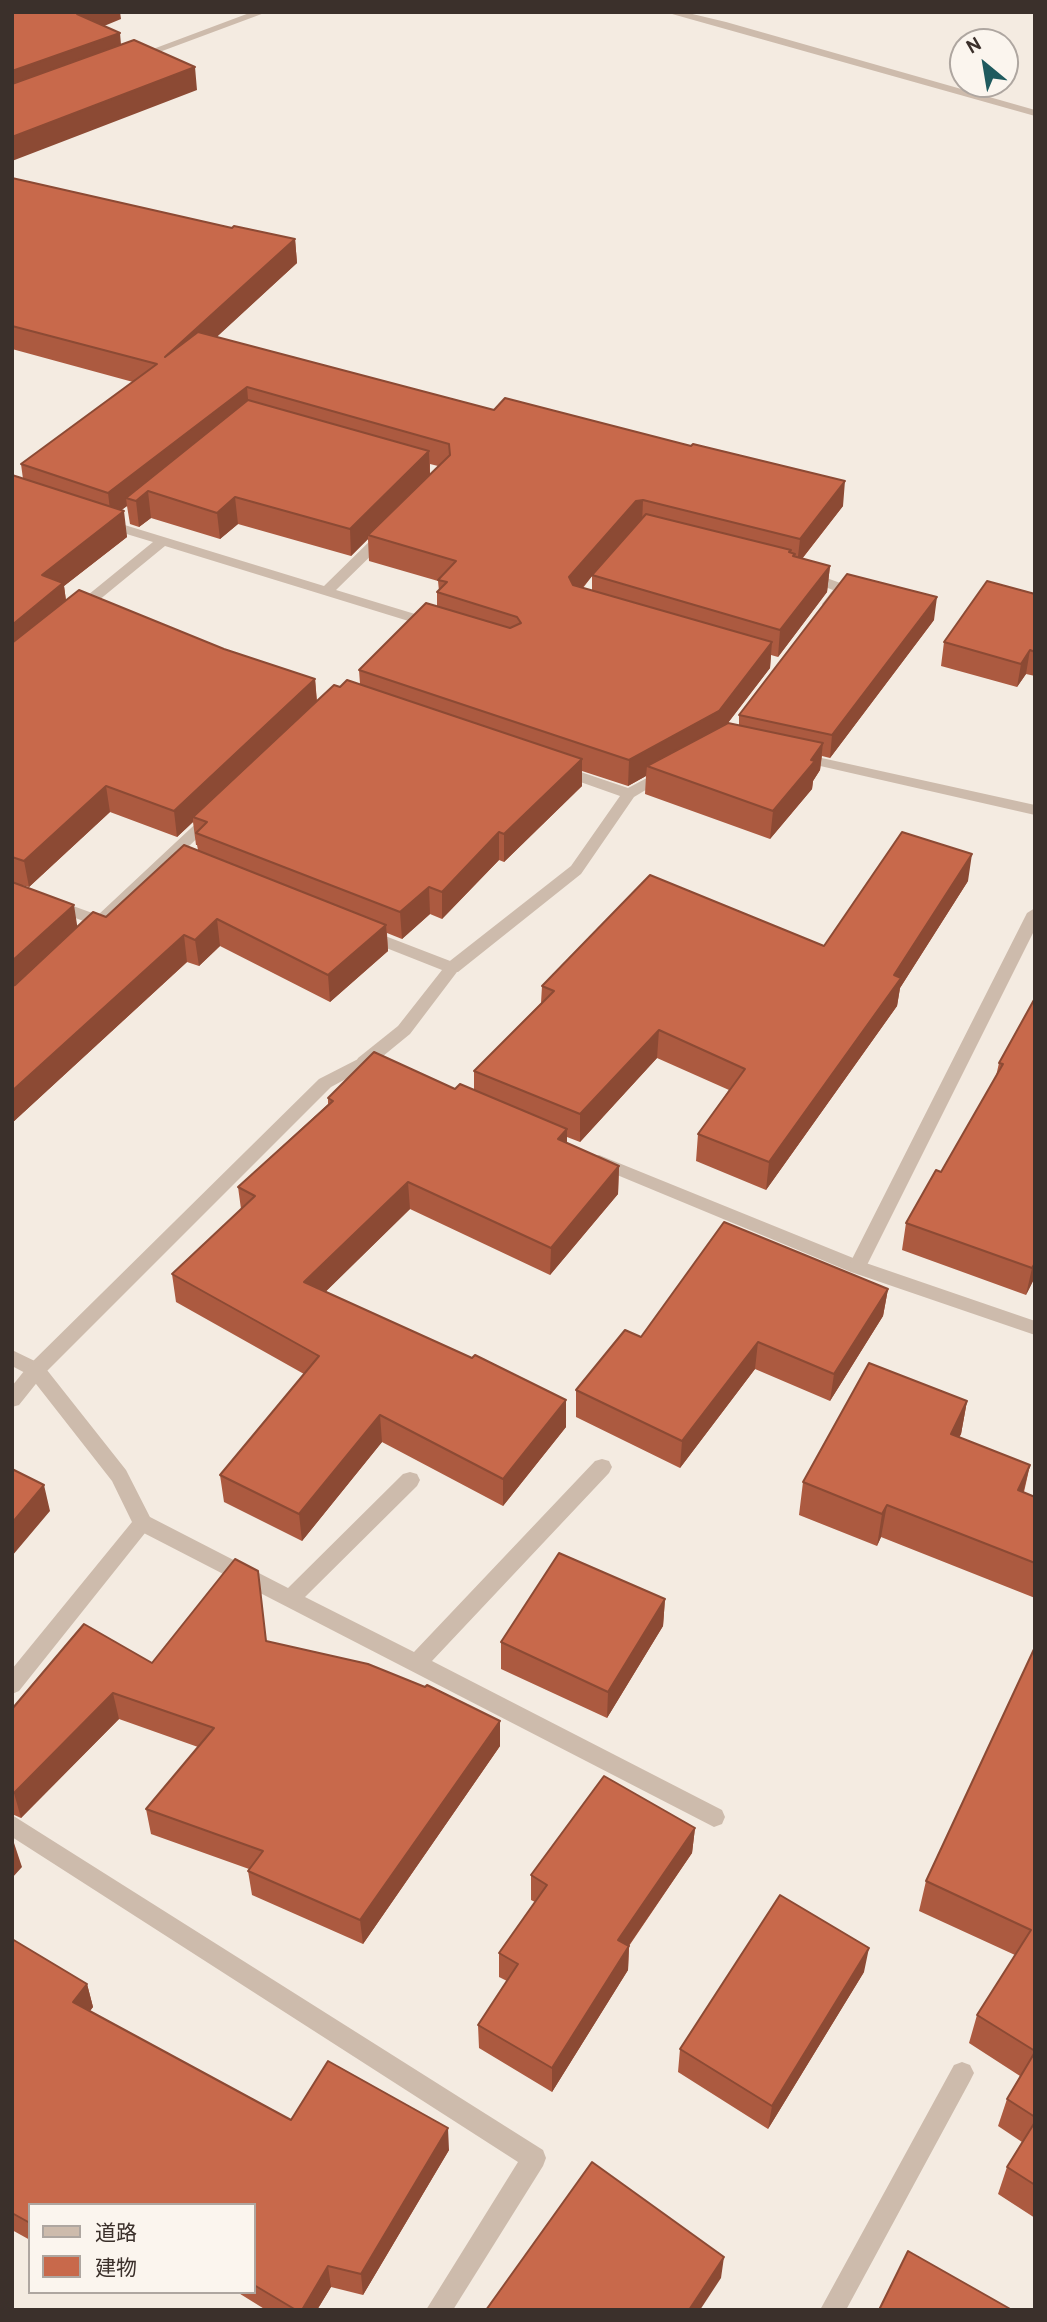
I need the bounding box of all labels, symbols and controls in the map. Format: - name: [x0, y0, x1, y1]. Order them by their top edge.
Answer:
- north arrow: [949, 28, 1019, 98]
- text: N: [963, 33, 986, 60]
- legend: [28, 2203, 256, 2294]
- text: 道路: [95, 2221, 137, 2248]
- text: 建物: [95, 2256, 137, 2283]

